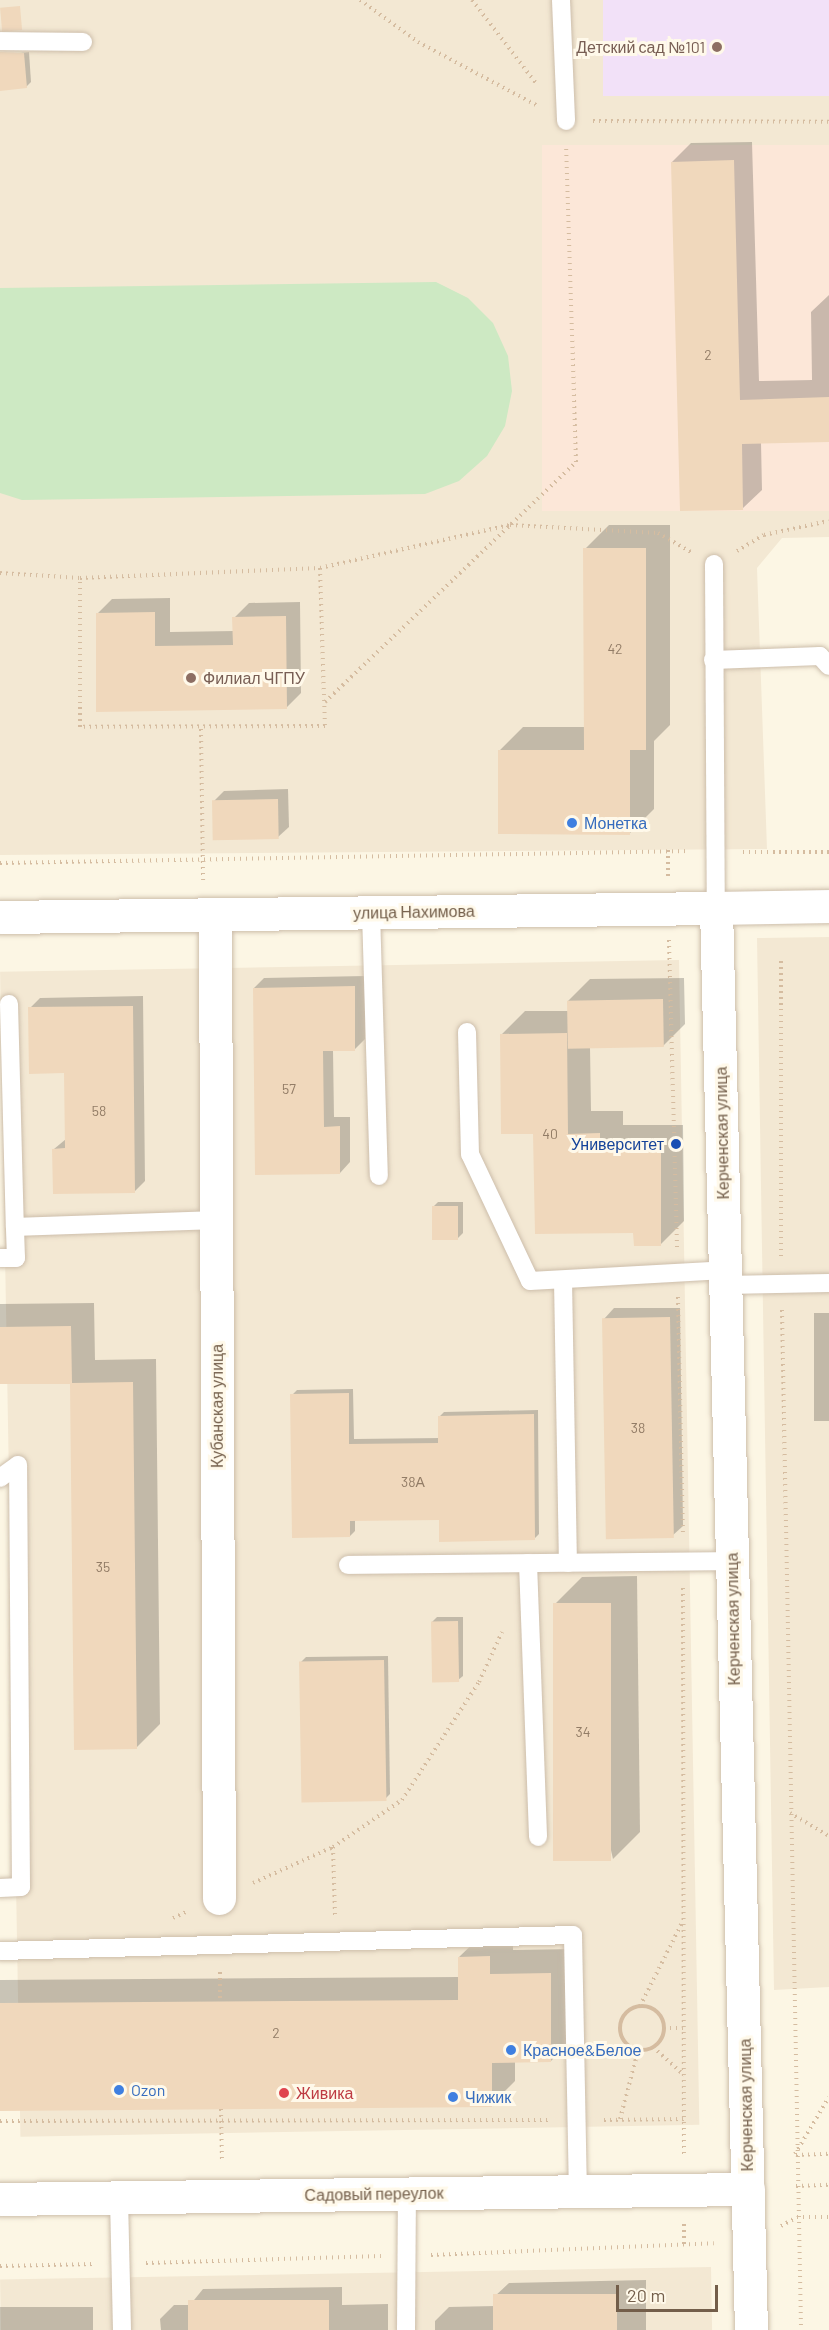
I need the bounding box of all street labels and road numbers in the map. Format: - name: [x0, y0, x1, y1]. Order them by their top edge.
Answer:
- street label: улица Нахимова: [353, 901, 475, 923]
- street label: Керченская улица: [711, 1066, 733, 1200]
- street label: Кубанская улица: [207, 1344, 227, 1468]
- street label: Керченская улица: [722, 1552, 744, 1686]
- street label: Керченская улица: [735, 2038, 757, 2172]
- street label: Садовый переулок: [304, 2183, 444, 2205]

